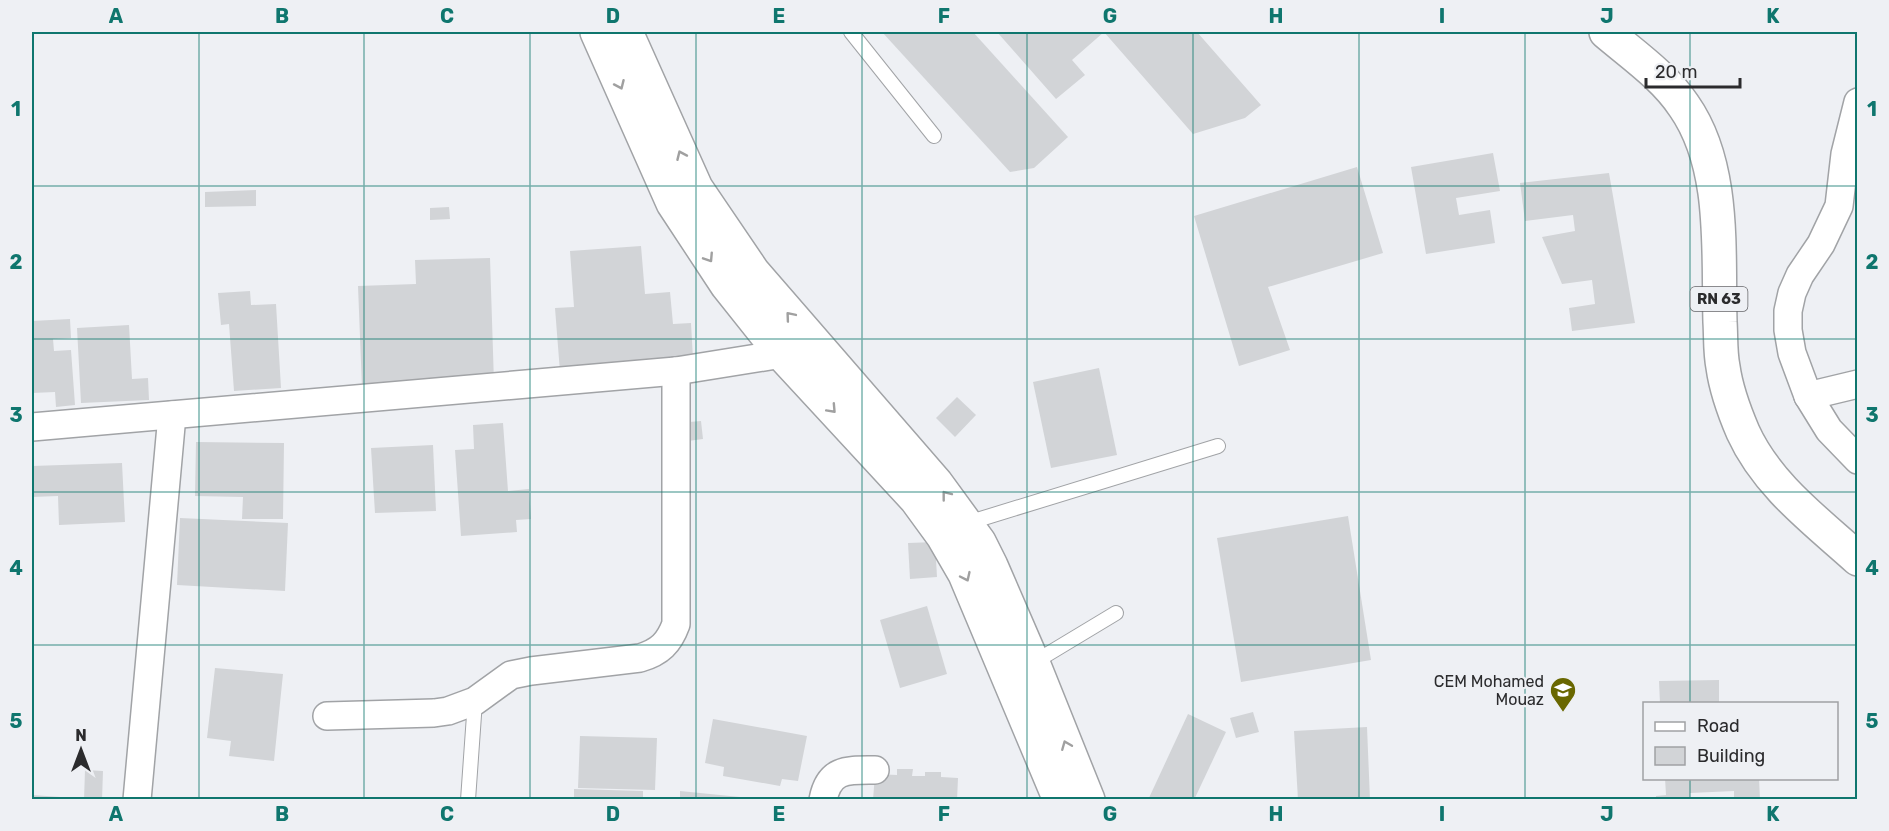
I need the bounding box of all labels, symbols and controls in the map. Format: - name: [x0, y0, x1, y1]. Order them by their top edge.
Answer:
- text: A: [109, 4, 124, 28]
- text: B: [275, 4, 289, 28]
- text: C: [440, 4, 454, 28]
- text: D: [606, 4, 620, 28]
- text: E: [773, 4, 785, 28]
- text: F: [938, 4, 950, 28]
- text: G: [1103, 4, 1117, 28]
- text: H: [1269, 4, 1283, 28]
- text: I: [1439, 4, 1445, 28]
- text: J: [1600, 4, 1614, 28]
- text: K: [1766, 4, 1780, 28]
- scale bar: [1646, 51, 1740, 89]
- text: 20 m: [1655, 61, 1697, 83]
- one-way arrow: [613, 79, 625, 90]
- text: 1: [11, 97, 21, 121]
- text: 1: [1867, 97, 1877, 121]
- one-way arrow: [676, 151, 688, 162]
- text: 2: [10, 250, 23, 274]
- text: 2: [1866, 250, 1879, 274]
- one-way arrow: [702, 251, 713, 262]
- road number: RN 63: [1690, 287, 1748, 311]
- one-way arrow: [787, 312, 798, 323]
- one-way arrow: [825, 402, 836, 413]
- text: 3: [9, 403, 23, 427]
- text: 3: [1865, 403, 1879, 427]
- one-way arrow: [942, 490, 953, 501]
- text: 4: [9, 556, 23, 580]
- text: 4: [1865, 556, 1879, 580]
- one-way arrow: [959, 571, 971, 582]
- place label: CEM Mohamed Mouaz: [1434, 672, 1544, 709]
- school or university icon: CEM Mohamed Mouaz: [1548, 675, 1578, 713]
- legend: [1643, 702, 1838, 780]
- text: 5: [10, 709, 23, 733]
- text: 5: [1866, 709, 1879, 733]
- text: Road: [1697, 715, 1740, 737]
- north arrow: [51, 720, 111, 780]
- text: N: [75, 726, 87, 745]
- one-way arrow: [1061, 741, 1073, 752]
- text: Building: [1697, 745, 1765, 767]
- text: A: [109, 802, 124, 826]
- text: B: [275, 802, 289, 826]
- text: C: [440, 802, 454, 826]
- text: D: [606, 802, 620, 826]
- text: E: [773, 802, 785, 826]
- text: F: [938, 802, 950, 826]
- text: G: [1103, 802, 1117, 826]
- text: H: [1269, 802, 1283, 826]
- text: I: [1439, 802, 1445, 826]
- text: J: [1600, 802, 1614, 826]
- text: K: [1766, 802, 1780, 826]

